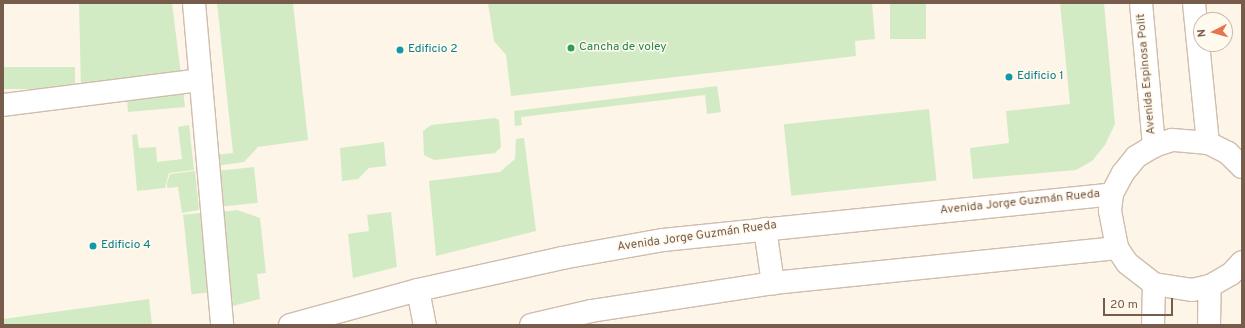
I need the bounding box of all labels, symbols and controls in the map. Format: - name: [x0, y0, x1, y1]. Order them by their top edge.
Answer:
- north arrow: [1193, 12, 1233, 52]
- street label: Avenida Espinosa Polit: [1135, 13, 1159, 135]
- text: N: [1195, 28, 1209, 38]
- place label: Cancha de voley: [579, 41, 667, 55]
- place label: Edificio 2: [408, 43, 458, 57]
- marker: Cancha de voley: [566, 43, 576, 53]
- marker: Edificio 2: [395, 45, 405, 55]
- place label: Edificio 1: [1017, 70, 1064, 84]
- marker: Edificio 1: [1004, 72, 1014, 82]
- street label: Avenida Jorge Guzmán Rueda: [939, 187, 1101, 219]
- street label: Avenida Jorge Guzmán Rueda: [616, 219, 778, 255]
- place label: Edificio 4: [101, 239, 151, 253]
- marker: Edificio 4: [88, 241, 98, 251]
- scale bar: [1105, 290, 1175, 316]
- text: 20 m: [1110, 297, 1138, 313]

